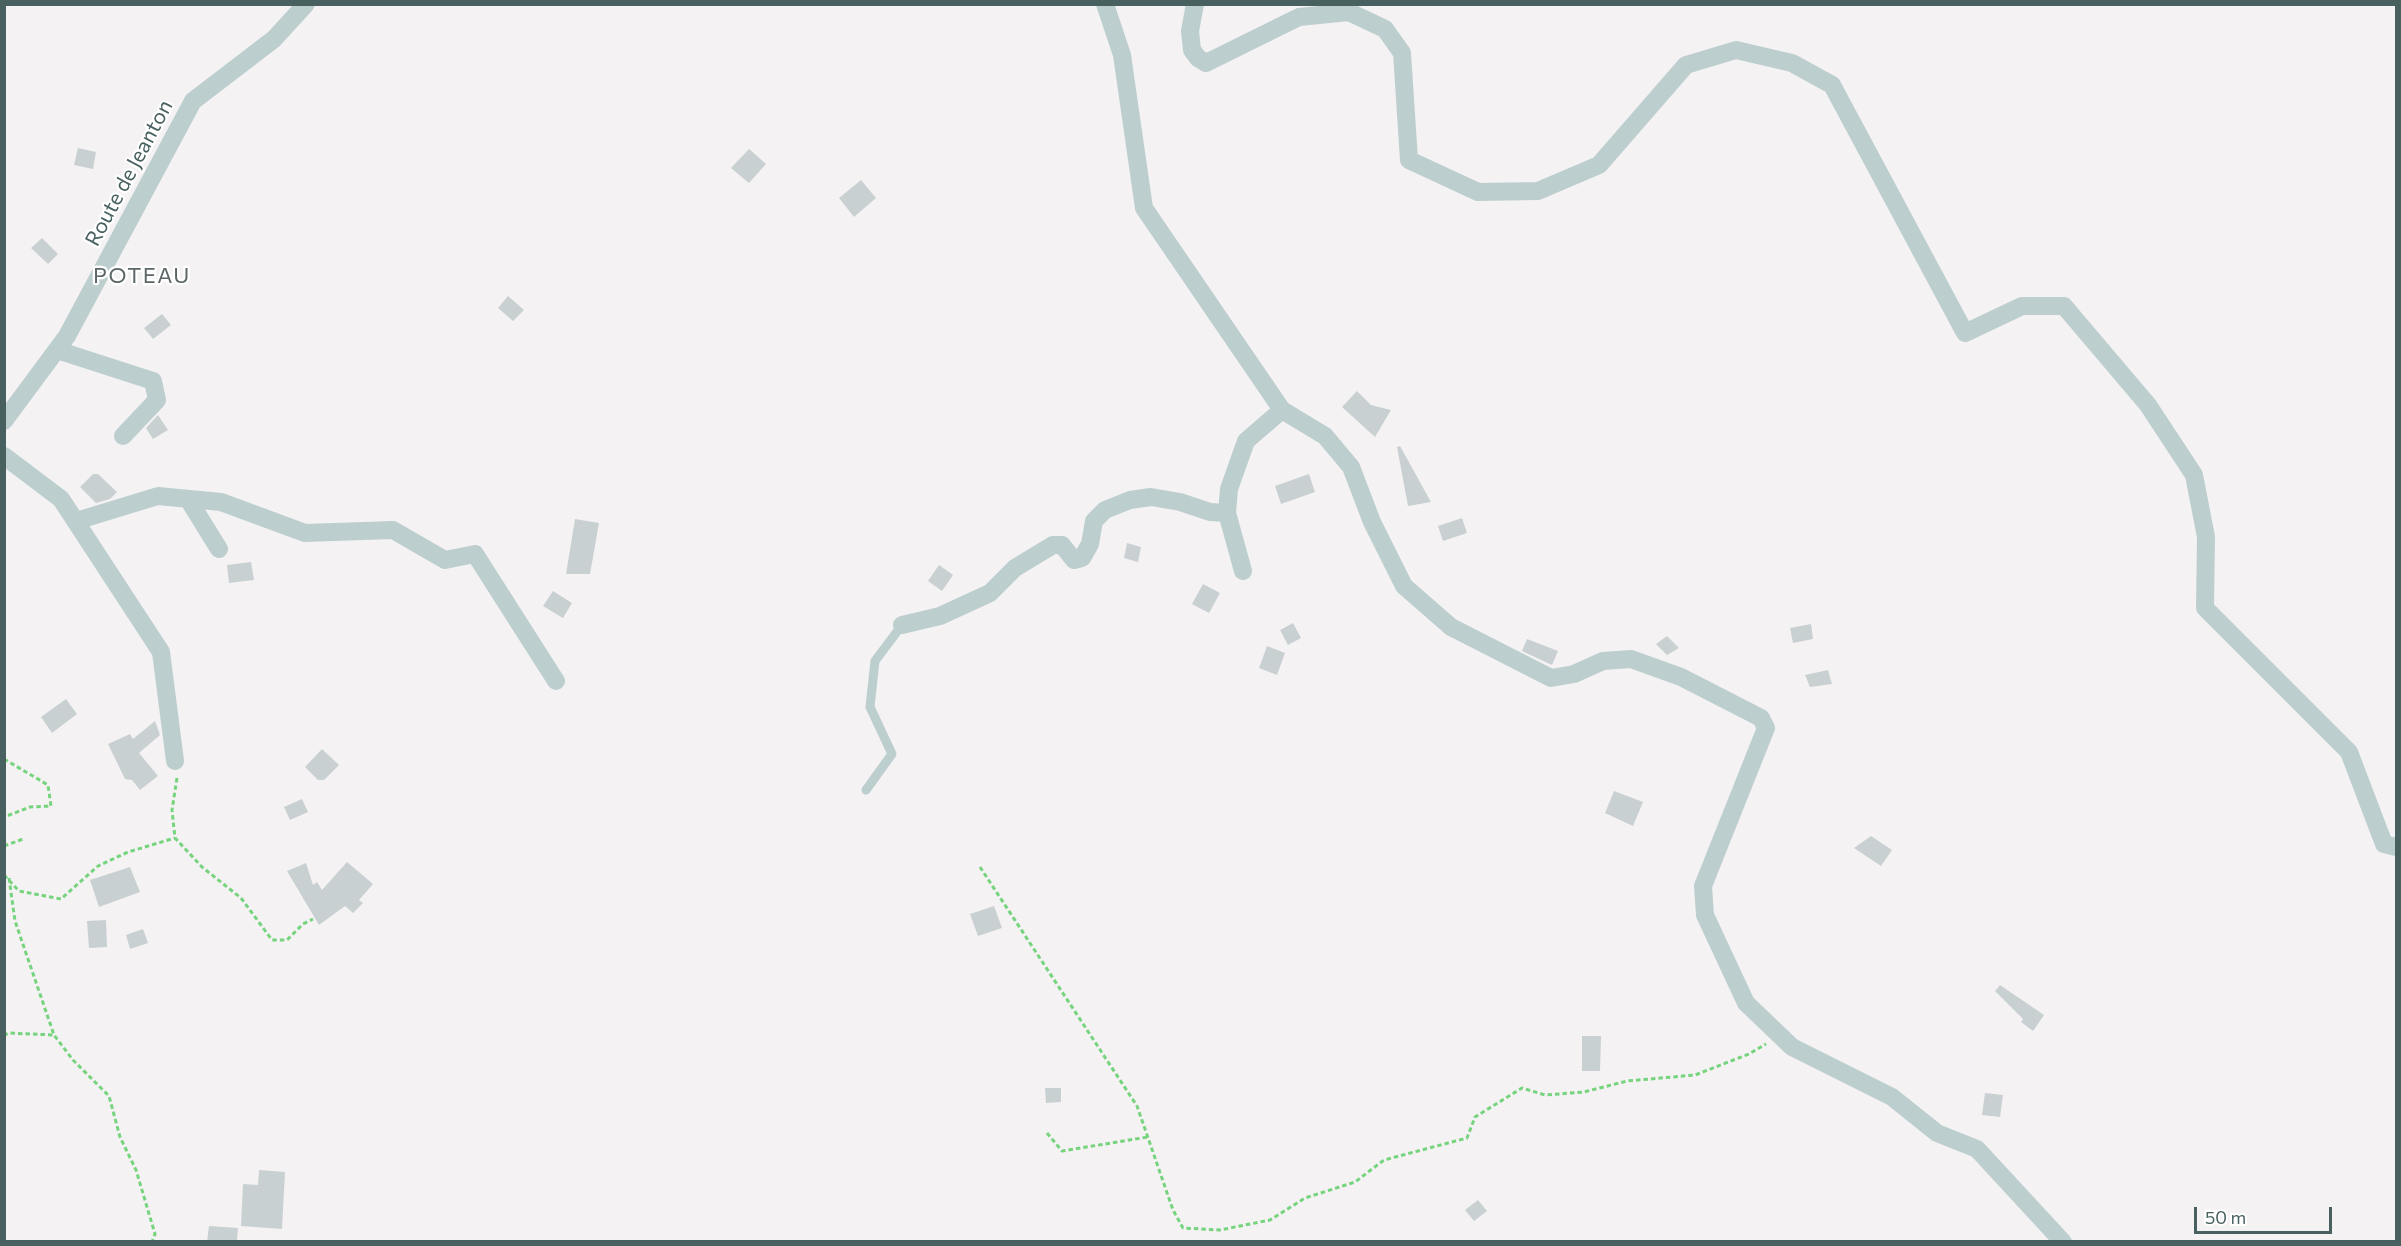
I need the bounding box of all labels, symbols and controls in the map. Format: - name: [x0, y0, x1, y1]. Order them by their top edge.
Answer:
- street label: Route de Jeanton: [80, 96, 178, 250]
- district label: POTEAU: [93, 263, 191, 289]
- scale bar: [2197, 1195, 2335, 1233]
- text: 50 m: [2205, 1206, 2246, 1228]

